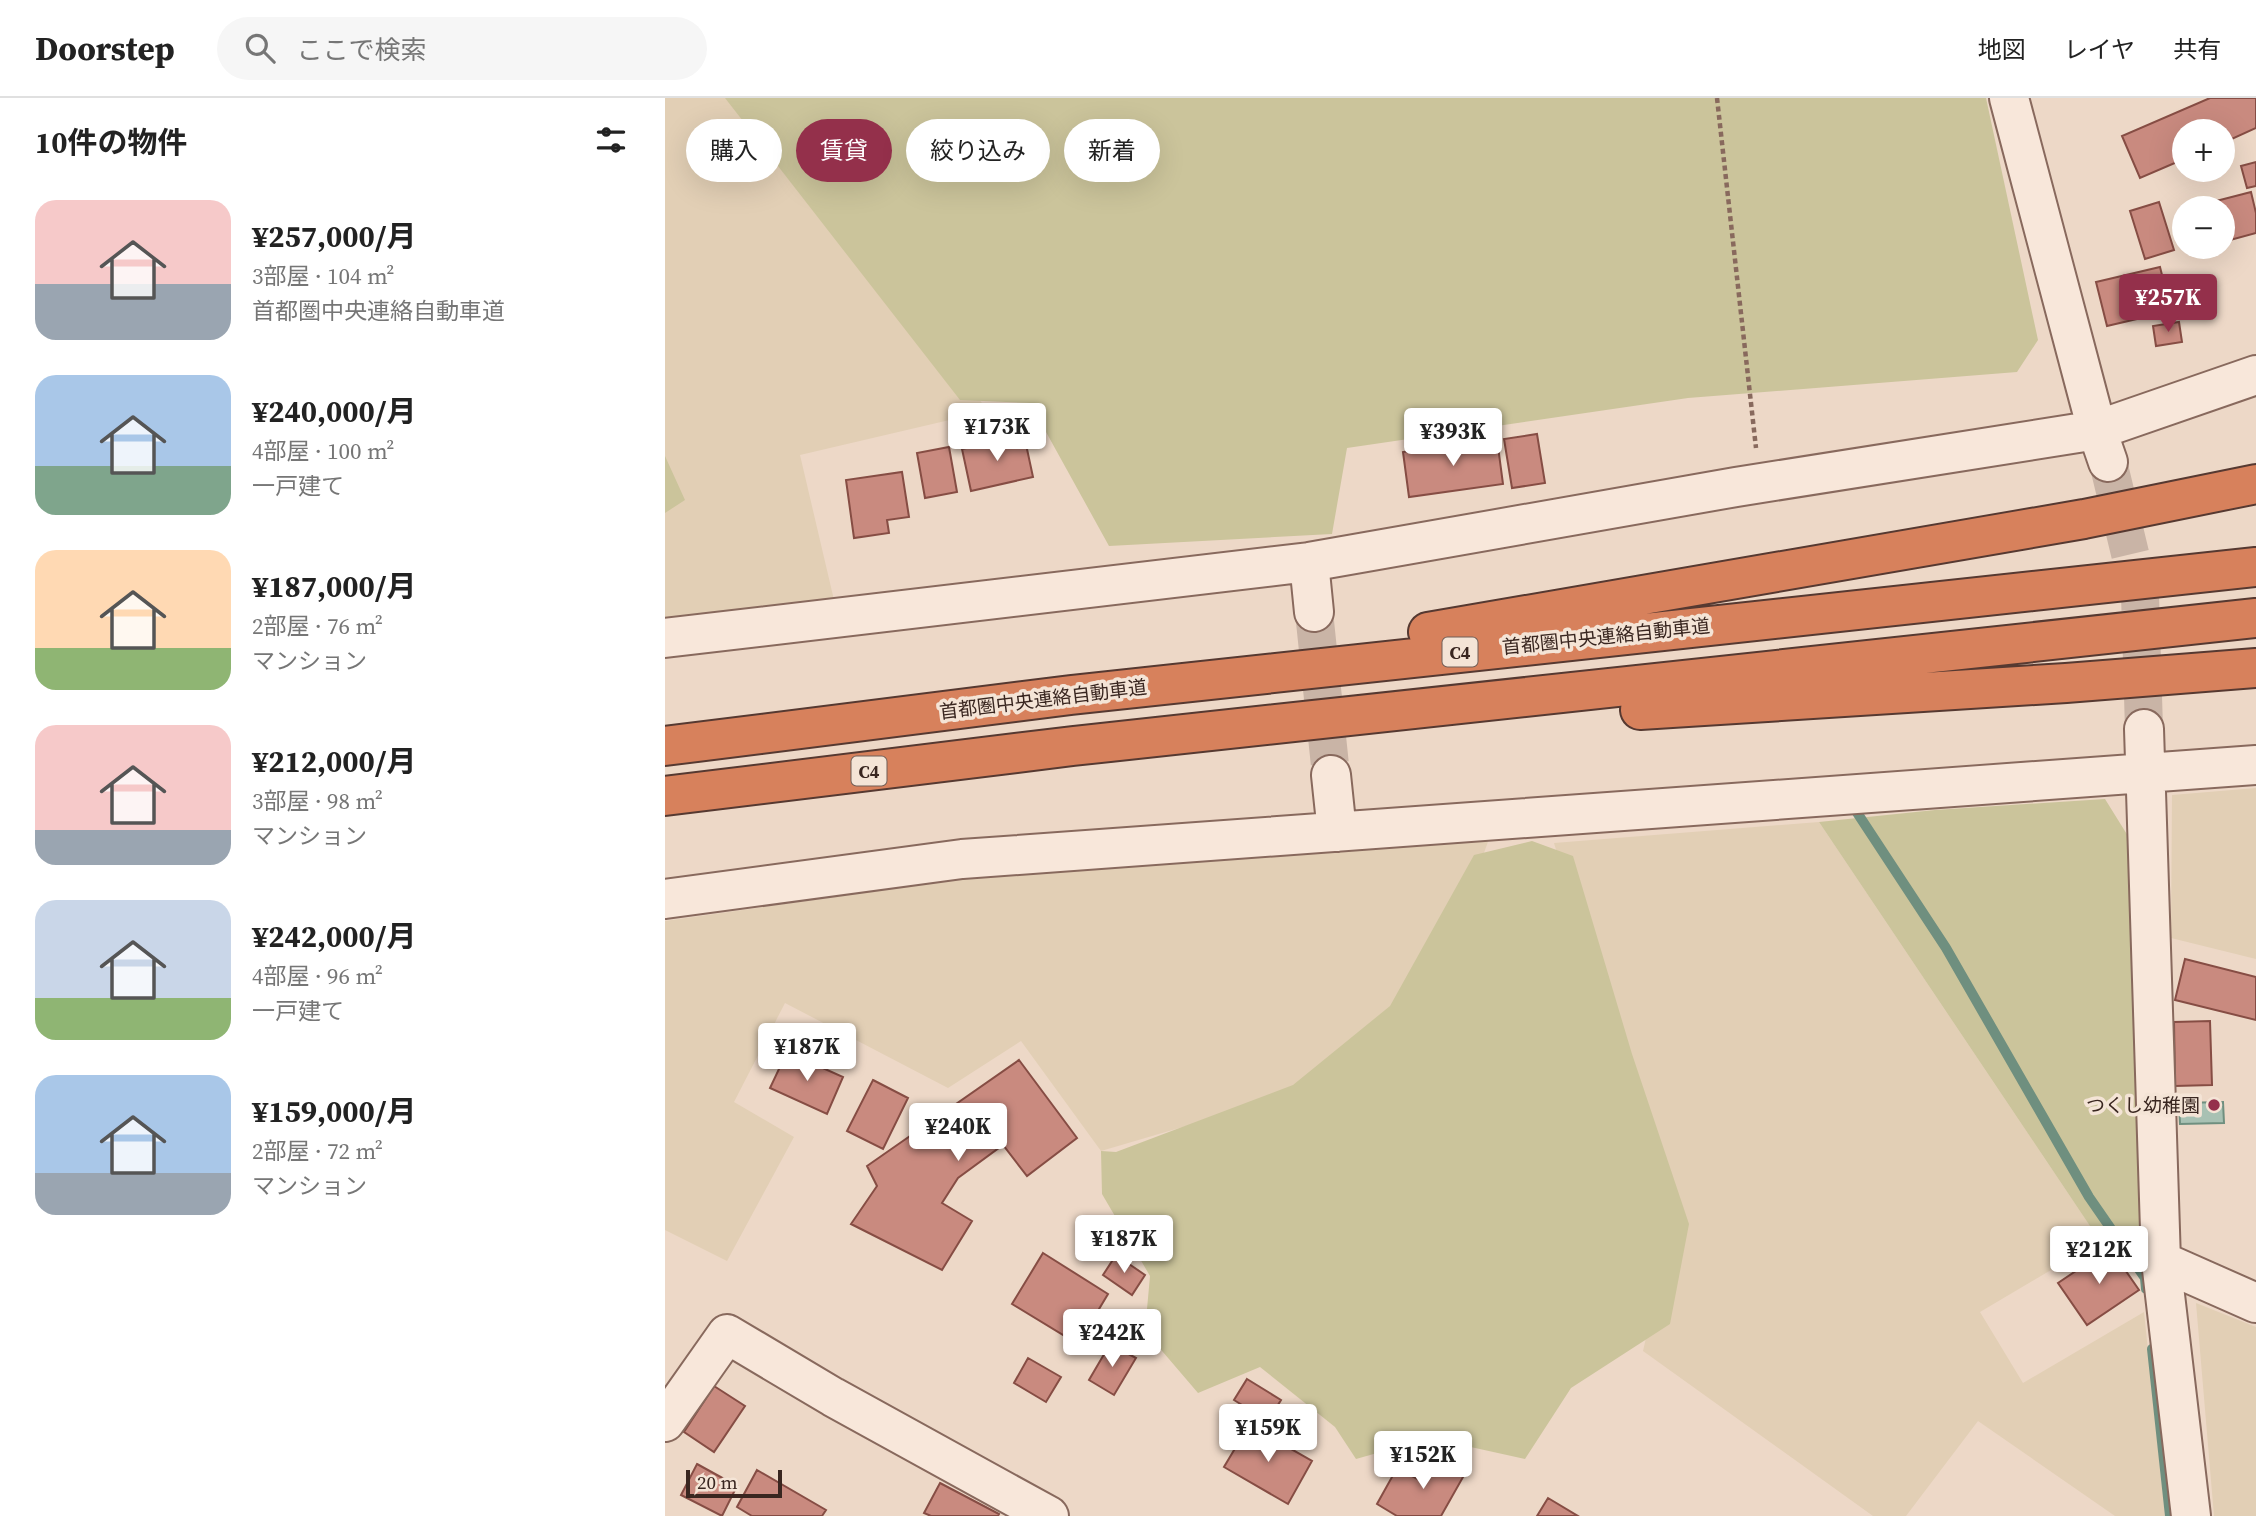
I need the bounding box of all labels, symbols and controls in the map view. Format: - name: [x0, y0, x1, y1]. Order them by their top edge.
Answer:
- search box: [217, 17, 707, 80]
- text: Doorstep: [35, 26, 175, 71]
- icon: search: [241, 29, 279, 67]
- text: ここで検索: [297, 32, 427, 68]
- text: 地図: [1978, 33, 2026, 66]
- text: レイヤ: [2064, 33, 2135, 66]
- text: 共有: [2173, 33, 2221, 66]
- chip: 購入: [686, 119, 782, 182]
- chip: 賃貸: [796, 119, 892, 182]
- chip: 絞り込み: [906, 119, 1050, 182]
- chip: 新着: [1064, 119, 1160, 182]
- map controls: [2172, 119, 2235, 259]
- button: +: [2172, 119, 2235, 182]
- icon: filters: [592, 121, 630, 159]
- text: 10件の物件: [35, 122, 188, 163]
- button: −: [2172, 196, 2235, 259]
- text: ¥257,000/月: [252, 216, 416, 257]
- icon: home: [91, 228, 175, 312]
- text: 3部屋 · 104 m²: [252, 260, 395, 292]
- pin: ¥257K: [2119, 274, 2217, 334]
- text: ¥257K: [2135, 281, 2201, 313]
- text: 首都圏中央連絡自動車道: [252, 295, 505, 327]
- text: ¥240,000/月: [252, 391, 416, 432]
- icon: home: [91, 403, 175, 487]
- pin: ¥173K: [948, 404, 1046, 463]
- pin: ¥393K: [1404, 408, 1502, 468]
- text: ¥173K: [964, 410, 1030, 442]
- text: ¥393K: [1420, 415, 1486, 447]
- text: 4部屋 · 100 m²: [252, 435, 395, 467]
- text: 一戸建て: [252, 470, 344, 502]
- text: ¥187,000/月: [252, 566, 416, 607]
- icon: home: [91, 578, 175, 662]
- text: 2部屋 · 76 m²: [252, 610, 383, 642]
- street label: 首都圏中央連絡自動車道: [1501, 612, 1711, 660]
- road number: C4: [1443, 638, 1477, 666]
- text: マンション: [252, 645, 367, 677]
- street label: 首都圏中央連絡自動車道: [938, 673, 1148, 725]
- text: ¥212,000/月: [252, 741, 416, 782]
- icon: home: [91, 753, 175, 837]
- road number: C4: [851, 756, 887, 786]
- text: 3部屋 · 98 m²: [252, 785, 383, 817]
- text: マンション: [252, 820, 367, 852]
- text: ¥242,000/月: [252, 916, 416, 957]
- icon: home: [91, 928, 175, 1012]
- text: 4部屋 · 96 m²: [252, 960, 383, 992]
- text: 一戸建て: [252, 995, 344, 1027]
- pin: ¥187K: [758, 1024, 856, 1083]
- text: ¥187K: [774, 1030, 840, 1062]
- text: ¥159,000/月: [252, 1091, 416, 1132]
- place label: つくし幼稚園: [2086, 1092, 2200, 1118]
- marker: つくし幼稚園: [2206, 1097, 2222, 1113]
- icon: home: [91, 1103, 175, 1187]
- pin: ¥240K: [909, 1104, 1007, 1163]
- text: ¥240K: [925, 1110, 991, 1142]
- text: 2部屋 · 72 m²: [252, 1135, 383, 1167]
- text: マンション: [252, 1170, 367, 1202]
- pin: ¥187K: [1075, 1216, 1173, 1275]
- text: ¥187K: [1091, 1222, 1157, 1254]
- pin: ¥212K: [2050, 1226, 2148, 1286]
- text: ¥212K: [2066, 1233, 2132, 1265]
- pin: ¥242K: [1063, 1310, 1161, 1369]
- text: ¥242K: [1079, 1316, 1145, 1348]
- pin: ¥159K: [1219, 1404, 1317, 1464]
- text: ¥159K: [1235, 1411, 1301, 1443]
- pin: ¥152K: [1374, 1432, 1472, 1491]
- text: ¥152K: [1390, 1438, 1456, 1470]
- scale bar: [686, 1467, 782, 1499]
- text: 20 m: [697, 1469, 738, 1495]

